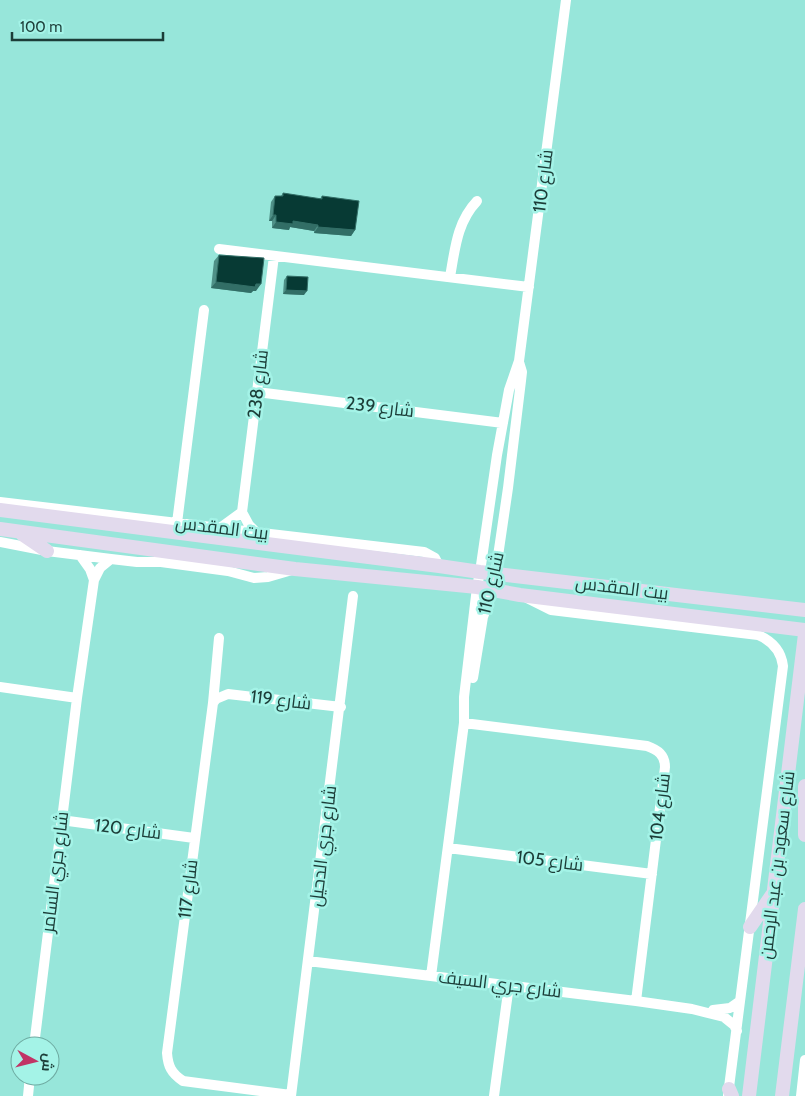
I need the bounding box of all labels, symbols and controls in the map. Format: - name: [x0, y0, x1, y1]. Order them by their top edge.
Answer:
- scale bar: [12, 10, 164, 42]
- text: 100 m: [20, 18, 62, 36]
- street label: شارع 110: [528, 148, 559, 214]
- street label: شارع 238: [243, 348, 274, 420]
- street label: شارع 239: [345, 392, 415, 423]
- street label: بيت المقدس: [174, 511, 270, 545]
- street label: شارع 110: [473, 550, 510, 617]
- street label: بيت المقدس: [574, 571, 670, 605]
- street label: شارع 119: [249, 685, 313, 716]
- street label: شارع سعود بن عبد الرحمن: [755, 770, 800, 960]
- street label: شارع 104: [645, 772, 676, 842]
- street label: شارع جري الدحيل: [305, 784, 344, 908]
- street label: شارع جري السامر: [37, 810, 76, 935]
- street label: شارع 120: [93, 814, 162, 845]
- street label: شارع 105: [515, 846, 585, 877]
- street label: شارع 117: [173, 858, 204, 920]
- street label: شارع جري السيف: [437, 966, 563, 1005]
- north arrow: [10, 1036, 60, 1086]
- text: ش: [38, 1053, 58, 1073]

